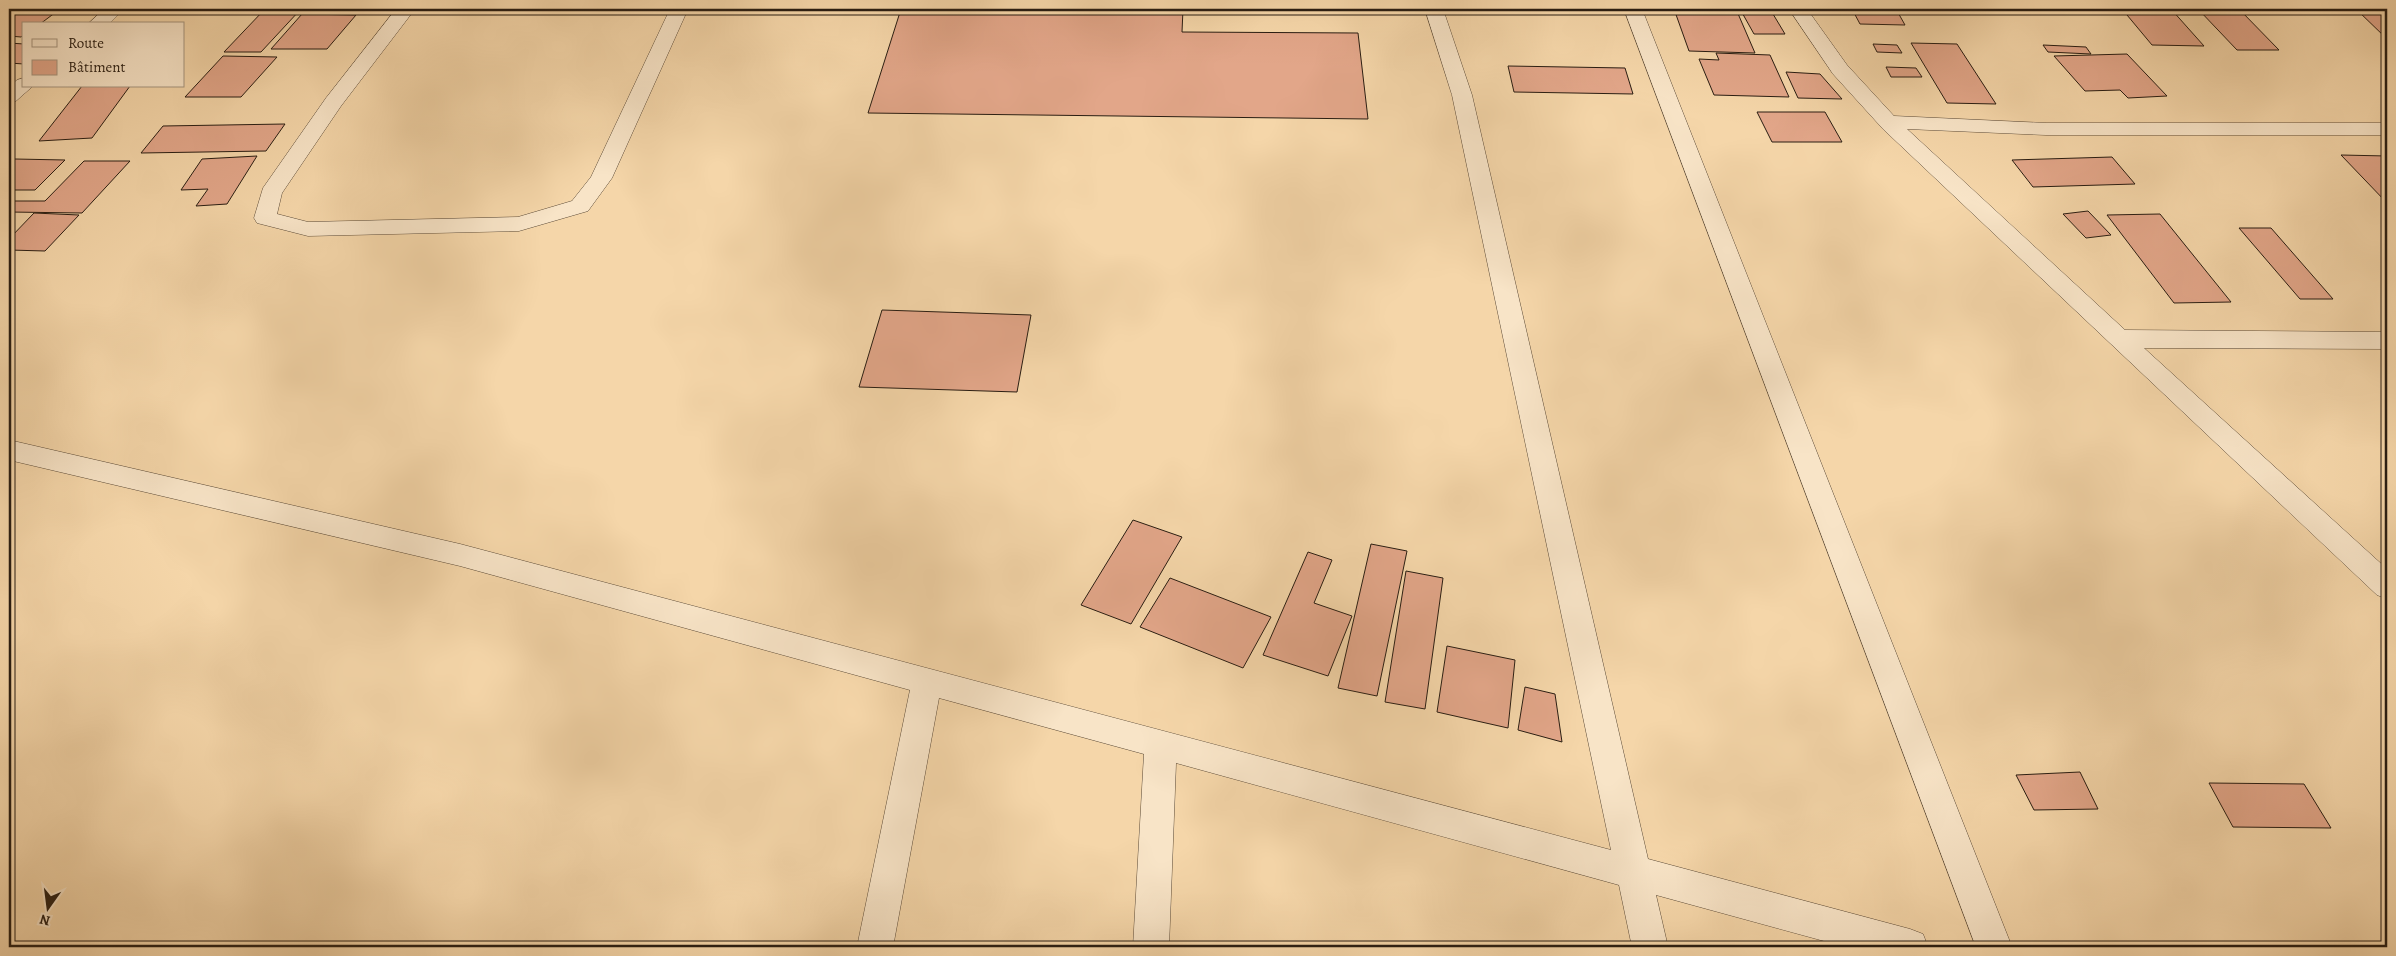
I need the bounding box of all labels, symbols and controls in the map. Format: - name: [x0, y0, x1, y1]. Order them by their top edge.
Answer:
- legend: [22, 22, 185, 88]
- text: Route: [68, 33, 104, 53]
- text: Bâtiment: [68, 57, 126, 77]
- north arrow: [22, 884, 72, 934]
- text: N: [38, 910, 52, 931]

